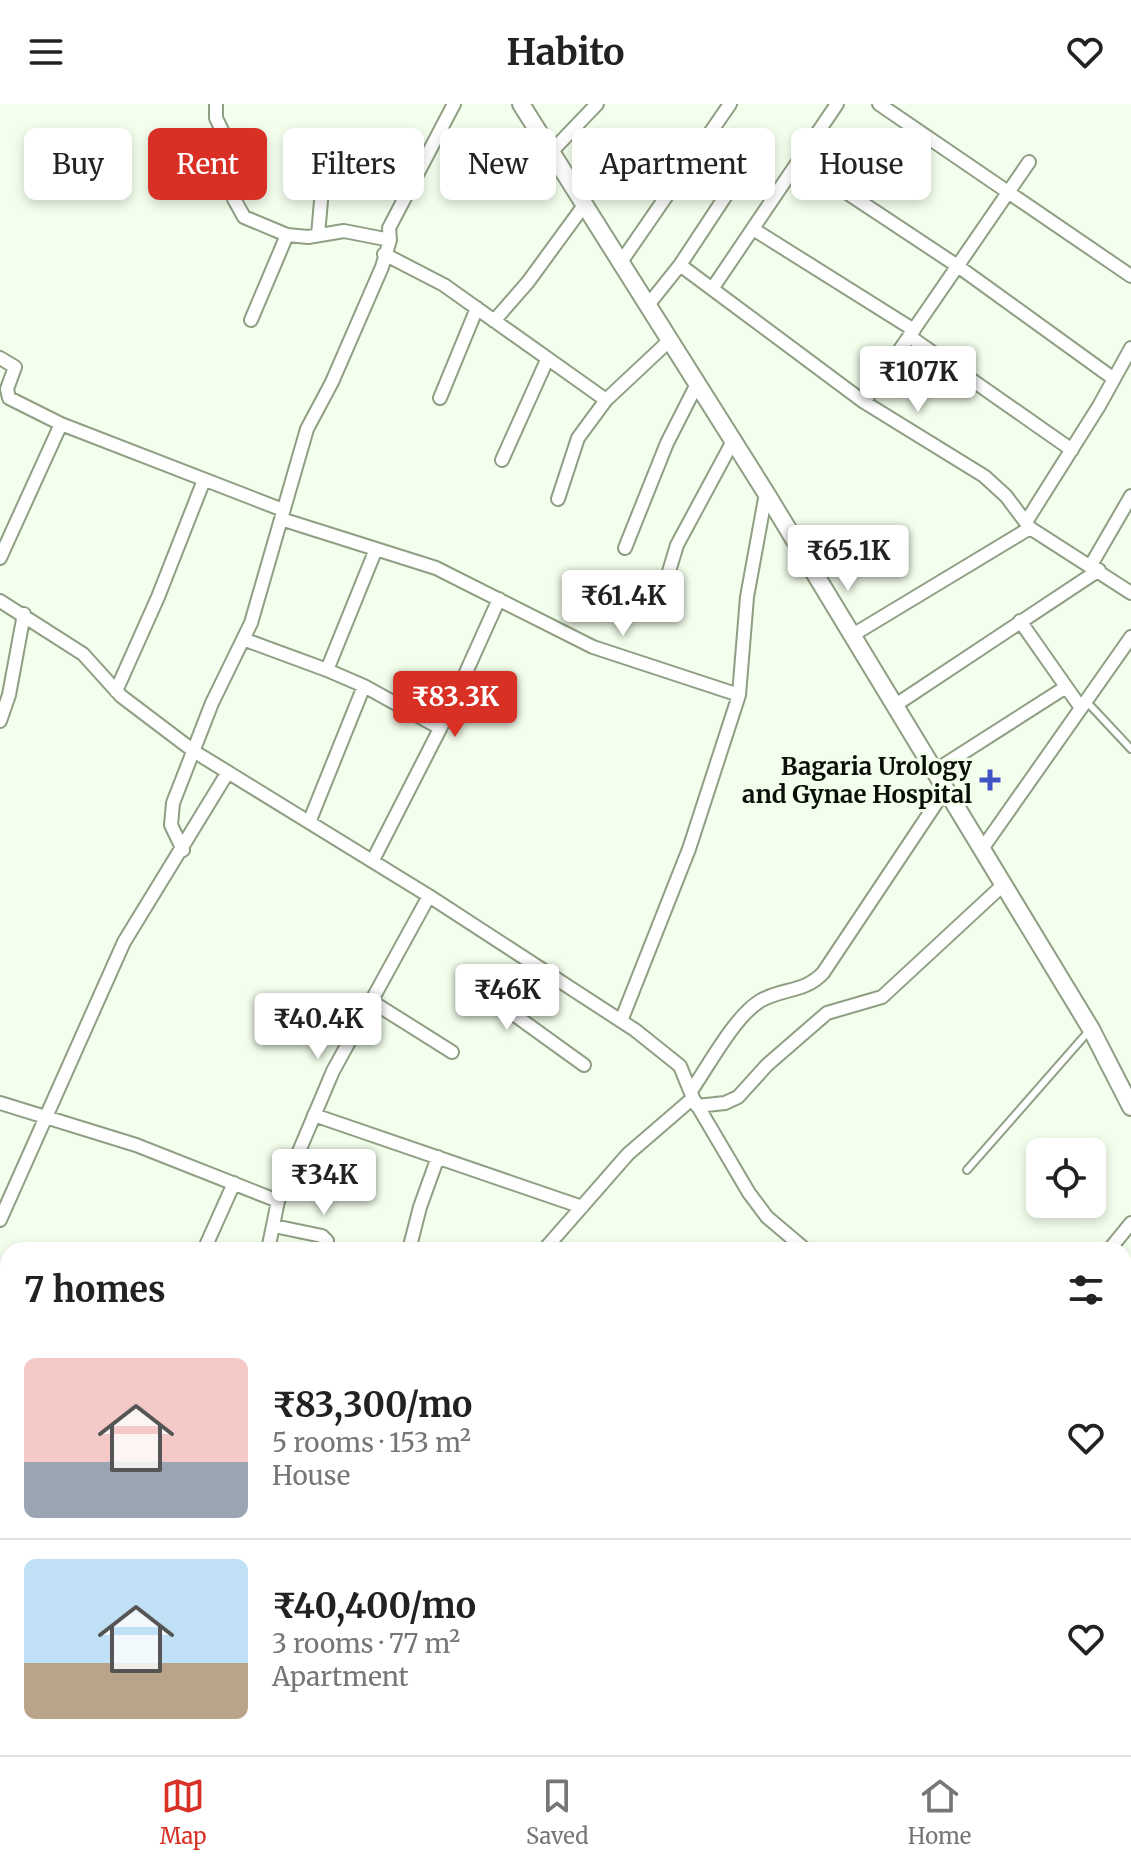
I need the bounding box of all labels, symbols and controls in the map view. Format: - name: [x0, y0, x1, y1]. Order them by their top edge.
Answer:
- icon: menu: [24, 30, 68, 74]
- text: Habito: [506, 30, 625, 75]
- icon: heart: [1063, 30, 1107, 74]
- chip: Buy: [24, 128, 132, 200]
- chip: Rent: [148, 128, 267, 200]
- chip: Filters: [283, 128, 424, 200]
- chip: New: [440, 128, 556, 200]
- chip: Apartment: [572, 128, 775, 200]
- chip: House: [791, 128, 931, 200]
- pin: ₹107K: [862, 346, 974, 414]
- text: ₹107K: [878, 355, 958, 388]
- pin: ₹65.1K: [783, 525, 913, 593]
- text: ₹65.1K: [806, 534, 890, 567]
- pin: ₹61.4K: [558, 570, 688, 638]
- text: ₹61.4K: [580, 579, 666, 612]
- pin: ₹83.3K: [390, 671, 520, 739]
- text: ₹83.3K: [411, 680, 499, 713]
- place label: Bagaria Urology and Gynae Hospital: [742, 751, 973, 810]
- marker: Bagaria Urology and Gynae Hospital: [979, 769, 1001, 791]
- pin: ₹46K: [460, 964, 554, 1032]
- text: ₹46K: [473, 973, 541, 1006]
- pin: ₹40.4K: [253, 993, 383, 1061]
- text: ₹40.4K: [272, 1002, 364, 1035]
- map controls: [1026, 1138, 1106, 1218]
- button: locate: [1026, 1138, 1106, 1218]
- pin: ₹34K: [277, 1149, 371, 1217]
- text: ₹34K: [290, 1158, 358, 1191]
- icon: filters: [1064, 1268, 1108, 1312]
- text: 7 homes: [24, 1269, 166, 1311]
- text: ₹83,300/mo: [272, 1384, 472, 1426]
- icon: home: [88, 1390, 184, 1486]
- icon: heart: [1064, 1416, 1108, 1460]
- text: 5 rooms · 153 m²: [272, 1426, 471, 1459]
- text: House: [272, 1459, 350, 1492]
- text: ₹40,400/mo: [272, 1585, 476, 1627]
- icon: home: [88, 1591, 184, 1687]
- icon: heart: [1064, 1617, 1108, 1661]
- text: 3 rooms · 77 m²: [272, 1627, 460, 1660]
- text: Apartment: [272, 1660, 409, 1693]
- tab: Map: [160, 1774, 207, 1850]
- tab: Saved: [526, 1774, 588, 1850]
- tab: Home: [908, 1774, 971, 1850]

